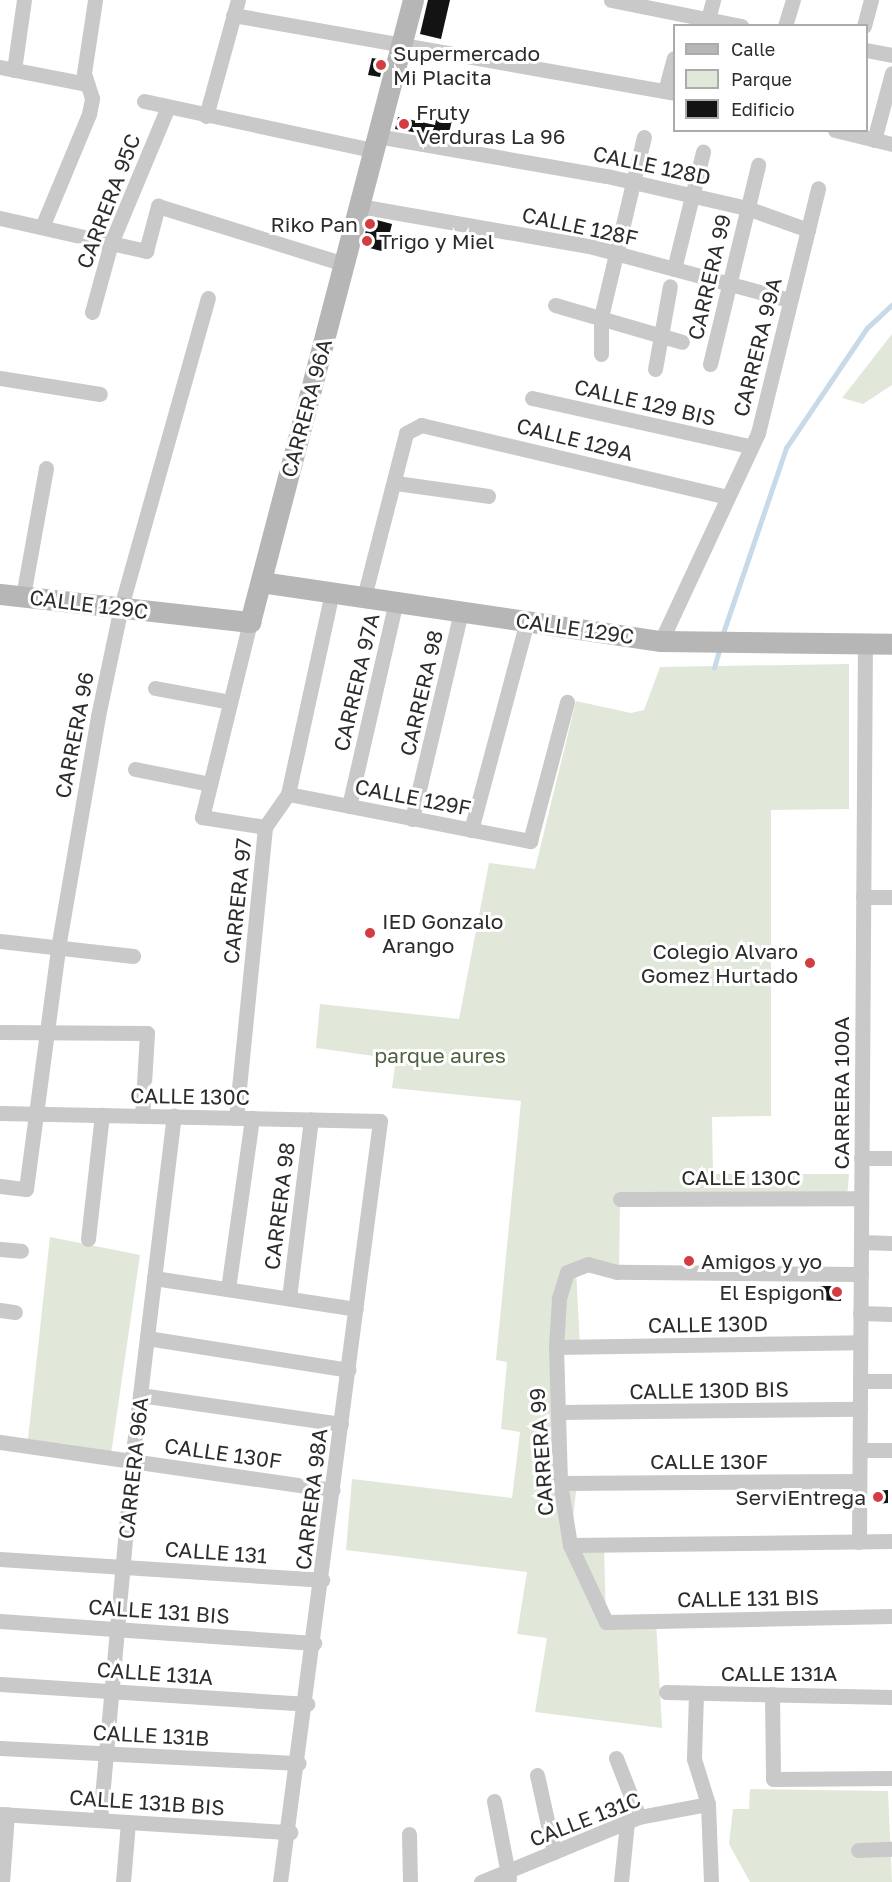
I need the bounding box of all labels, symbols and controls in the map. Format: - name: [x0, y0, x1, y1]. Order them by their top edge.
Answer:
- legend: [673, 24, 868, 132]
- text: Calle: [731, 38, 775, 60]
- place label: Supermercado Mi Placita: [393, 40, 540, 90]
- marker: Supermercado Mi Placita: [374, 58, 388, 72]
- text: Parque: [731, 68, 792, 90]
- text: Edificio: [731, 98, 795, 120]
- place label: Fruty Verduras La 96: [416, 99, 566, 149]
- marker: Fruty Verduras La 96: [397, 117, 411, 131]
- street label: CARRERA 95C: [71, 130, 145, 272]
- street label: CALLE 128D: [591, 140, 713, 190]
- street label: CALLE 128F: [520, 201, 640, 251]
- place label: Riko Pan: [270, 211, 358, 237]
- street label: CARRERA 99: [682, 212, 736, 342]
- marker: Riko Pan: [363, 217, 377, 231]
- place label: Trigo y Miel: [379, 228, 494, 254]
- marker: Trigo y Miel: [360, 234, 374, 248]
- street label: CARRERA 99A: [728, 275, 786, 419]
- street label: CARRERA 96A: [275, 336, 337, 480]
- street label: CALLE 129 BIS: [572, 373, 718, 431]
- street label: CALLE 129A: [514, 412, 636, 466]
- street label: CALLE 129C: [28, 584, 150, 624]
- street label: CALLE 129C: [514, 607, 636, 649]
- street label: CARRERA 97A: [328, 611, 384, 753]
- street label: CARRERA 98: [394, 628, 448, 758]
- street label: CARRERA 96: [49, 670, 99, 800]
- street label: CALLE 129F: [353, 773, 473, 821]
- street label: CARRERA 97: [218, 837, 256, 965]
- place label: IED Gonzalo Arango: [382, 908, 503, 958]
- marker: IED Gonzalo Arango: [363, 926, 377, 940]
- place label: Colegio Alvaro Gomez Hurtado: [641, 938, 798, 988]
- marker: Colegio Alvaro Gomez Hurtado: [803, 956, 817, 970]
- street label: CARRERA 100A: [828, 1016, 854, 1170]
- park label: parque aures: [374, 1042, 506, 1068]
- street label: CALLE 130C: [130, 1082, 250, 1110]
- street label: CARRERA 98: [259, 1141, 299, 1271]
- street label: CALLE 130C: [681, 1164, 801, 1190]
- place label: Amigos y yo: [701, 1248, 822, 1274]
- marker: Amigos y yo: [682, 1254, 696, 1268]
- place label: El Espigon: [719, 1279, 825, 1305]
- marker: El Espigon: [830, 1285, 844, 1299]
- street label: CALLE 130D: [648, 1310, 768, 1338]
- street label: CALLE 130D BIS: [629, 1376, 789, 1404]
- street label: CARRERA 99: [524, 1387, 558, 1517]
- street label: CARRERA 96A: [113, 1396, 153, 1540]
- street label: CARRERA 98A: [290, 1427, 332, 1571]
- street label: CALLE 130F: [163, 1432, 283, 1474]
- street label: CALLE 130F: [650, 1448, 768, 1474]
- place label: ServiEntrega: [735, 1484, 866, 1510]
- marker: ServiEntrega: [871, 1490, 885, 1504]
- street label: CALLE 131: [164, 1536, 268, 1568]
- street label: CALLE 131 BIS: [677, 1584, 819, 1612]
- street label: CALLE 131 BIS: [87, 1593, 231, 1629]
- street label: CALLE 131A: [96, 1656, 214, 1690]
- street label: CALLE 131A: [721, 1660, 837, 1686]
- street label: CALLE 131B: [92, 1719, 210, 1751]
- street label: CALLE 131B BIS: [68, 1784, 226, 1820]
- street label: CALLE 131C: [526, 1786, 644, 1852]

